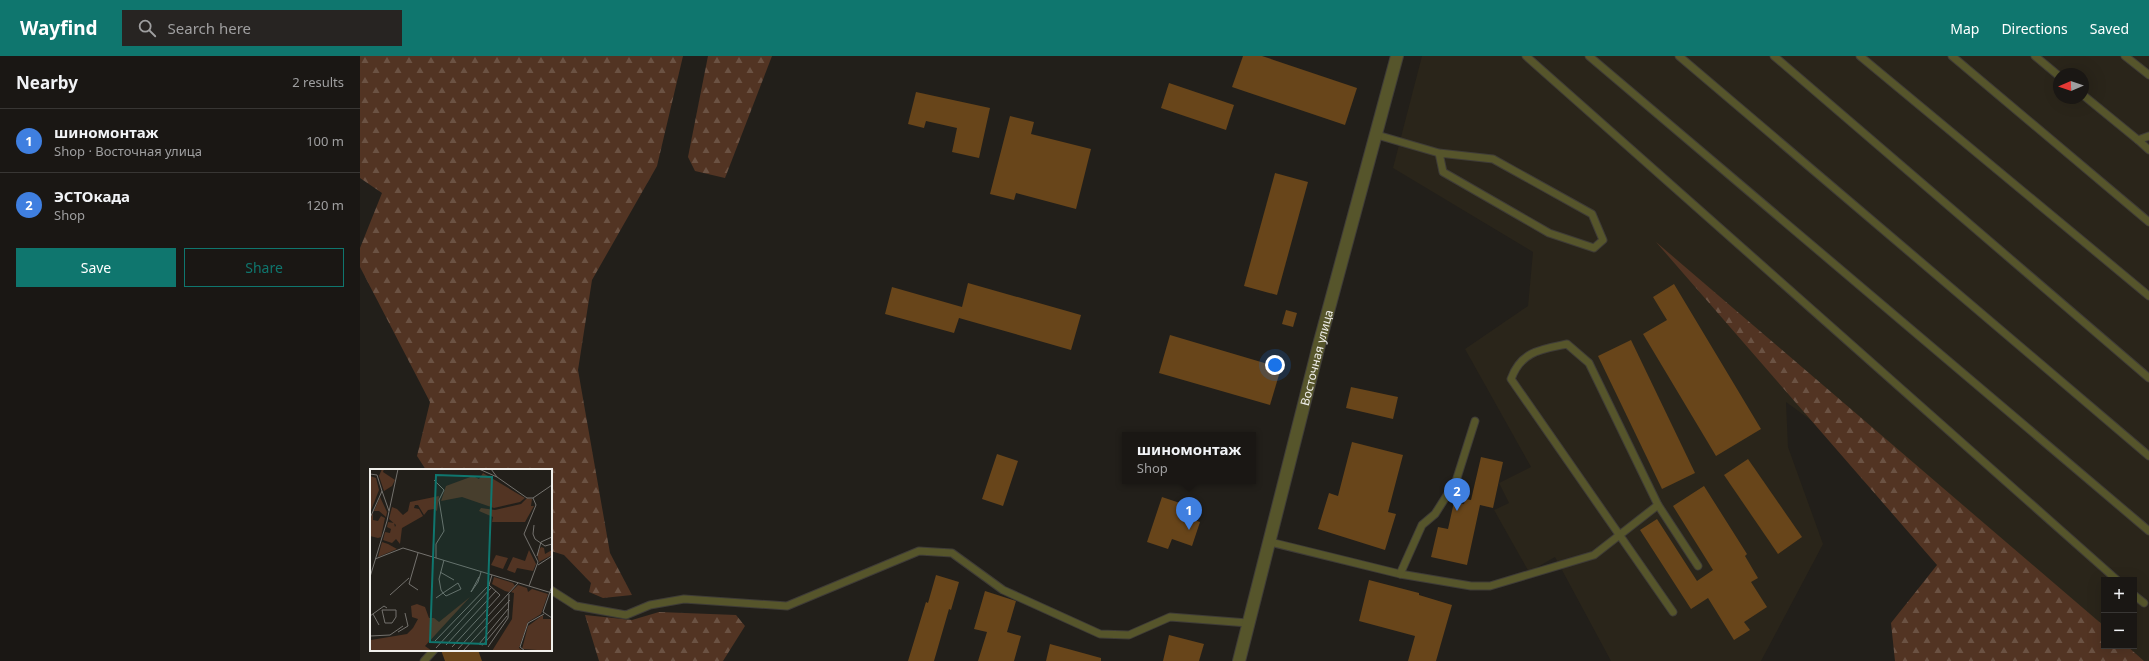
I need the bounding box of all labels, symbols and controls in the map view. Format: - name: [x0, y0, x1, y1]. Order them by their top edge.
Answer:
- search box: [122, 10, 402, 46]
- text: Wayfind: [20, 15, 98, 41]
- icon: search: [136, 17, 158, 39]
- text: Search here: [168, 18, 251, 38]
- text: Map: [1950, 19, 1979, 38]
- text: Directions: [2001, 19, 2068, 38]
- text: Saved: [2090, 19, 2129, 38]
- north arrow: [2053, 68, 2089, 104]
- text: Nearby: [16, 71, 78, 94]
- text: 2 results: [292, 73, 344, 91]
- text: шиномонтаж: [54, 122, 158, 142]
- text: 1: [25, 132, 33, 150]
- text: 100 m: [306, 132, 344, 150]
- text: Shop · Восточная улица: [54, 142, 202, 160]
- text: ЭСТОкада: [54, 186, 130, 206]
- text: 2: [25, 196, 33, 214]
- text: 120 m: [306, 196, 344, 214]
- text: Shop: [54, 206, 85, 224]
- button: Save: [16, 248, 176, 287]
- button: Share: [184, 248, 344, 287]
- street label: Восточная улица: [1295, 308, 1337, 407]
- your location: [1265, 355, 1285, 375]
- popup: [1122, 432, 1256, 484]
- text: шиномонтаж: [1137, 439, 1241, 459]
- text: Shop: [1137, 459, 1168, 477]
- inset map: [370, 469, 552, 651]
- pin: 2: [1444, 478, 1470, 511]
- pin: 1: [1176, 497, 1202, 530]
- map controls: [2101, 577, 2137, 649]
- button: +: [2101, 577, 2137, 613]
- button: −: [2101, 613, 2137, 649]

